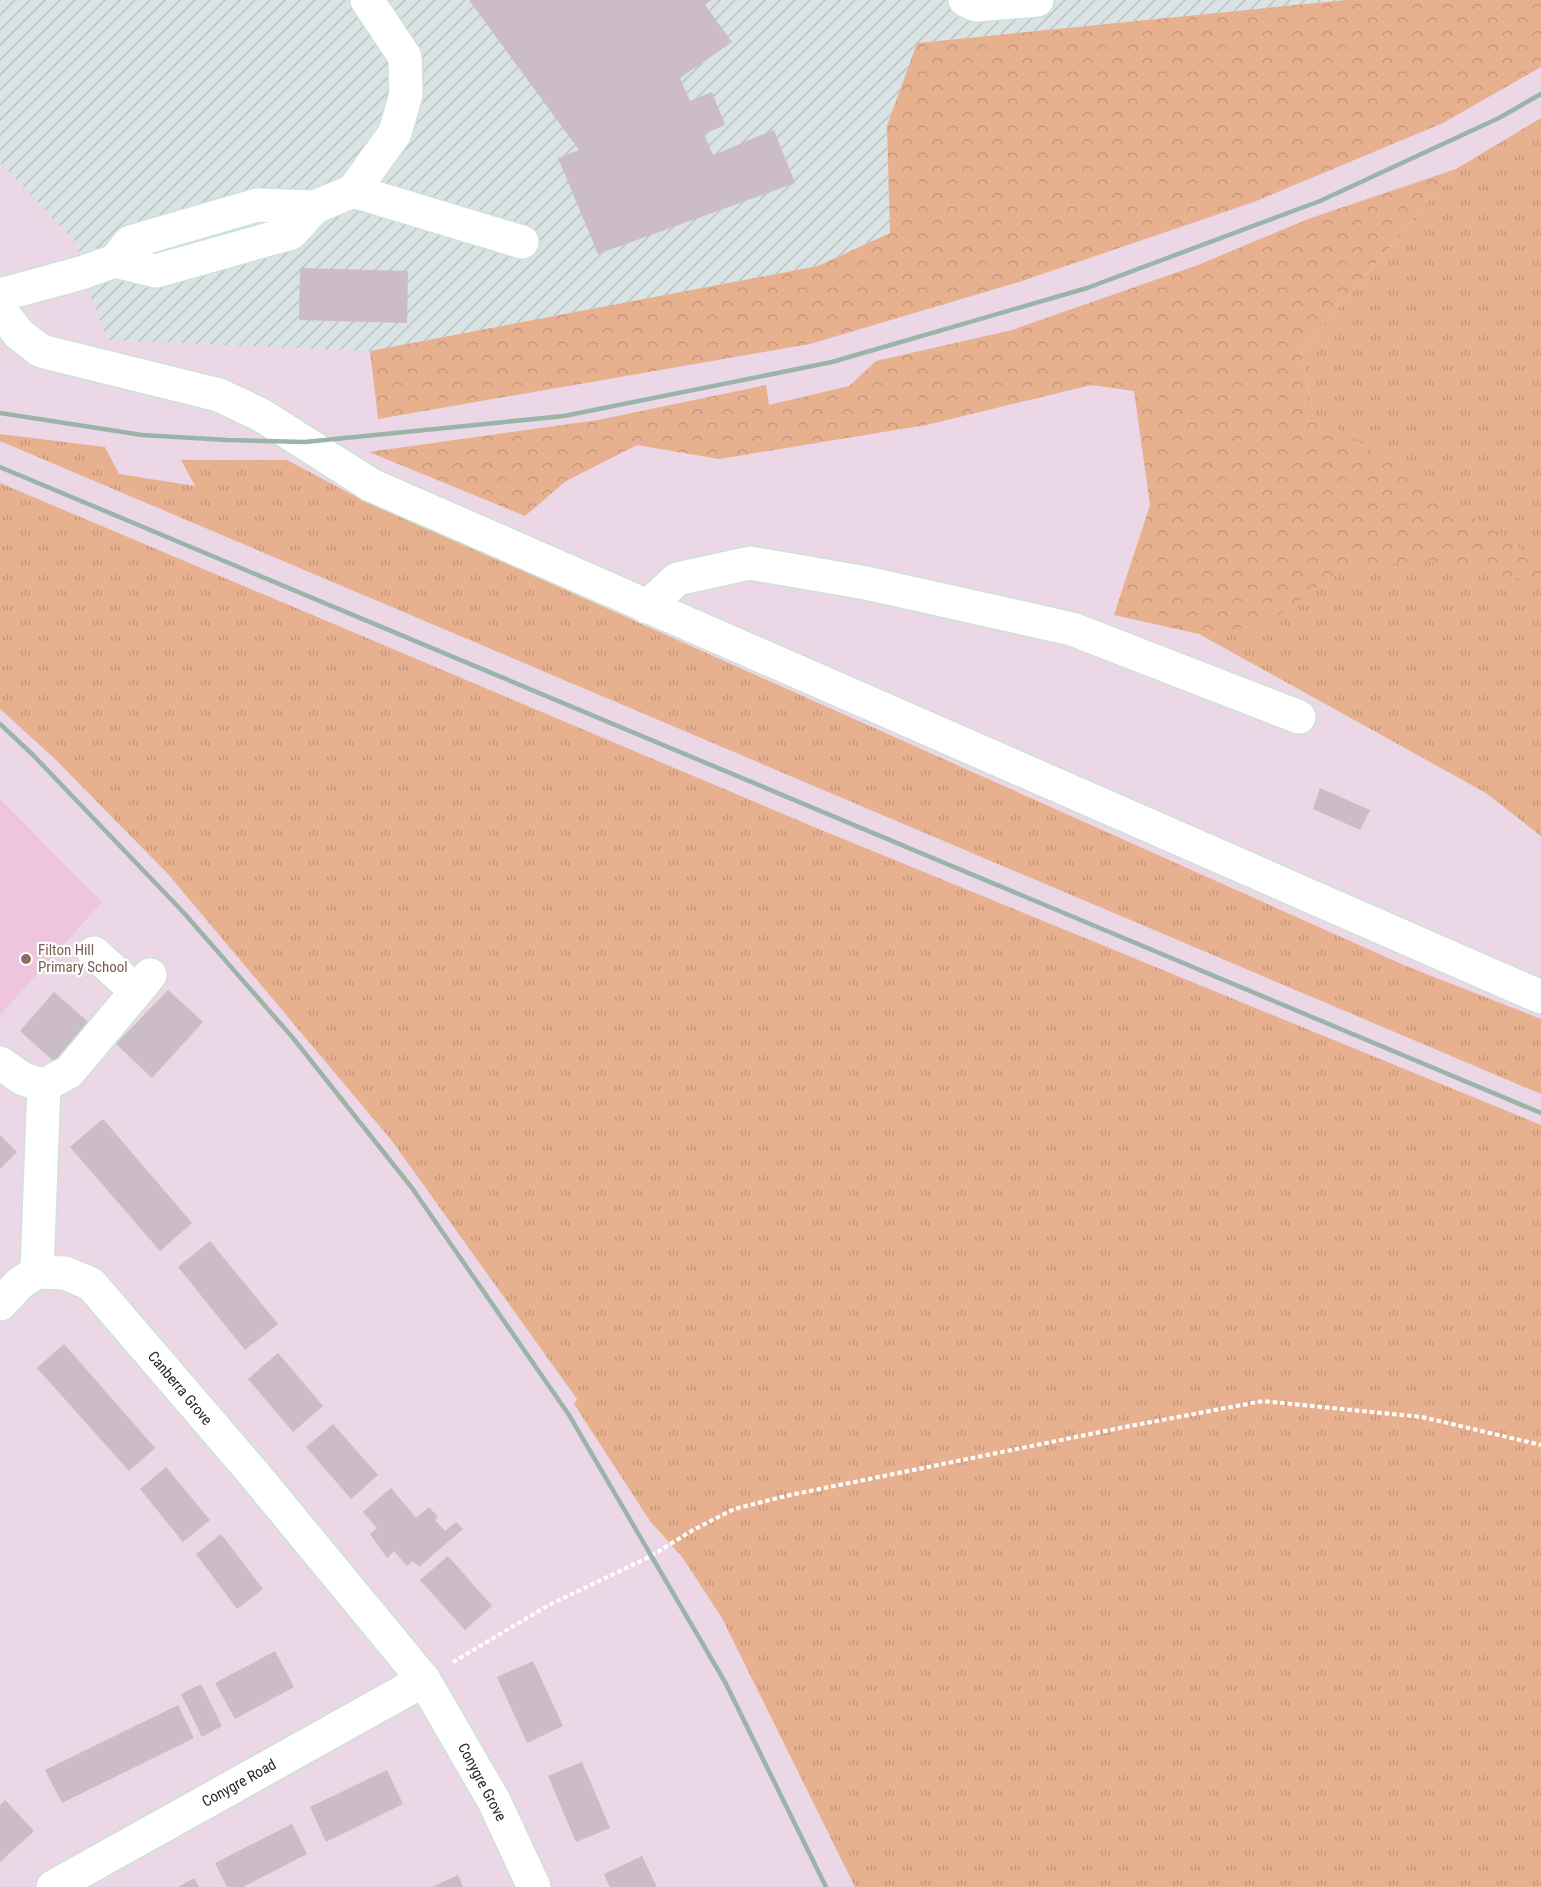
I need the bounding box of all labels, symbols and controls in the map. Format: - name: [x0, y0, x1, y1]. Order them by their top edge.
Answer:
- place label: Filton Hill Primary School: [38, 941, 128, 976]
- marker: Filton Hill Primary School: [19, 952, 33, 966]
- street label: Canberra Grove: [144, 1347, 216, 1429]
- street label: Conygre Grove: [454, 1740, 510, 1824]
- street label: Conygre Road: [199, 1755, 279, 1811]

